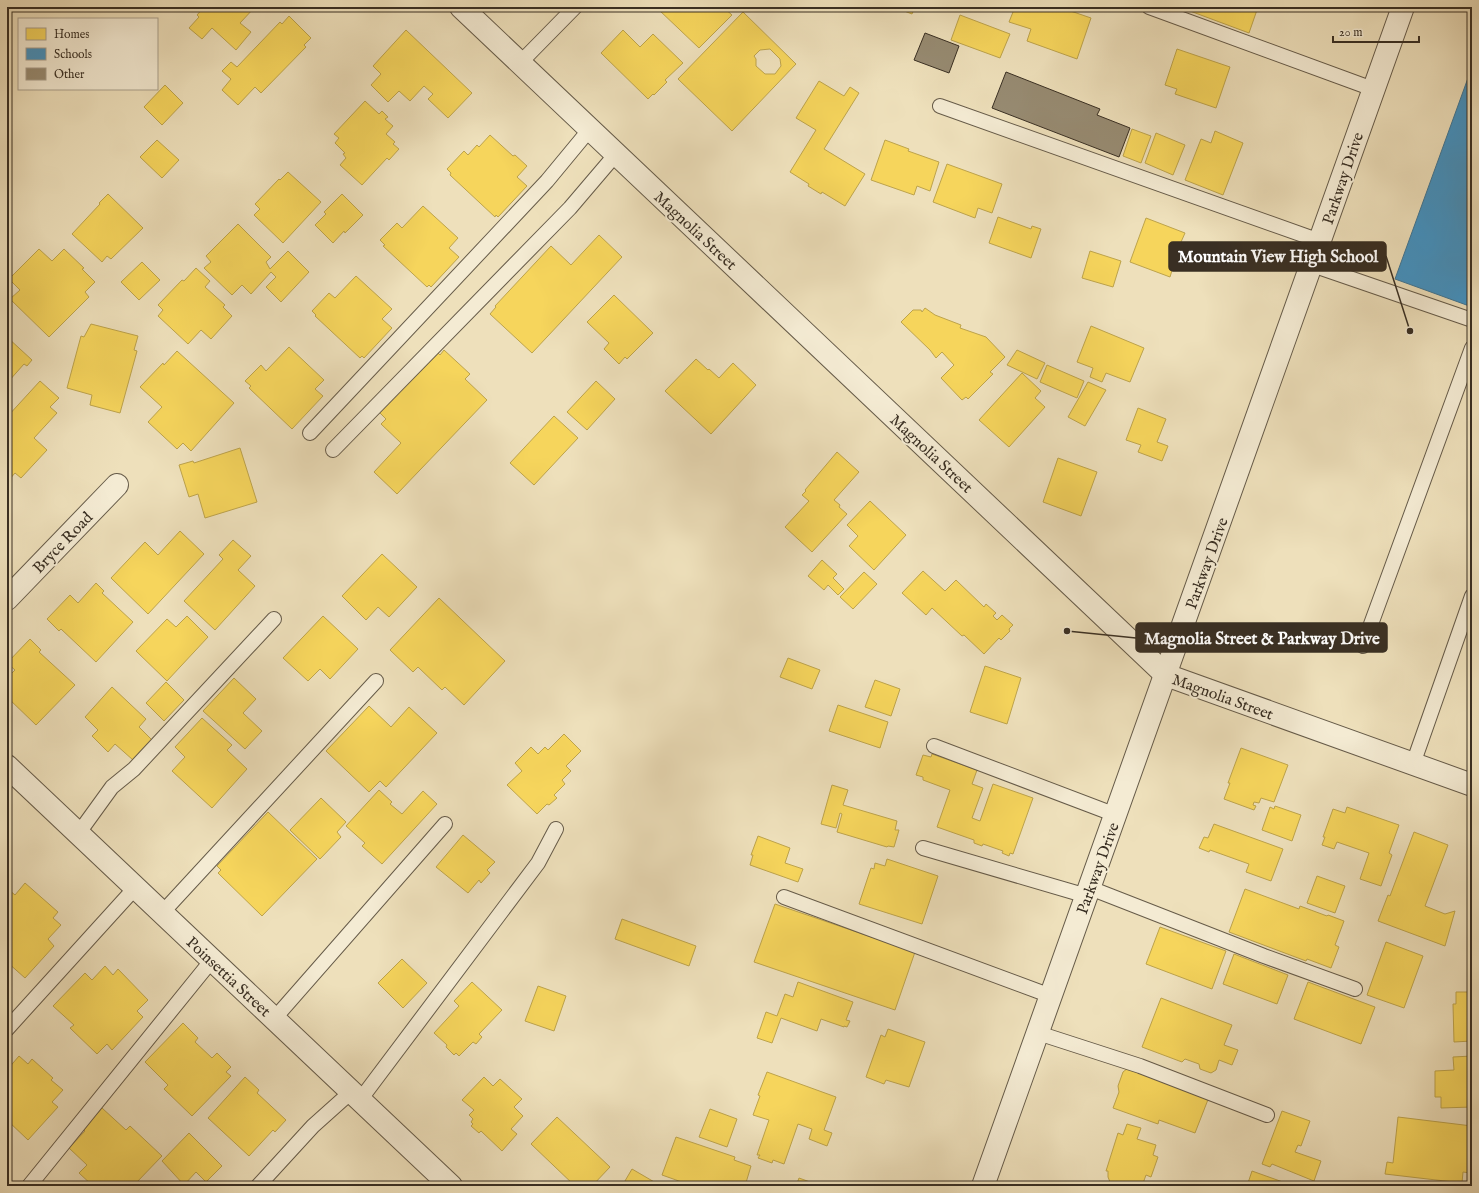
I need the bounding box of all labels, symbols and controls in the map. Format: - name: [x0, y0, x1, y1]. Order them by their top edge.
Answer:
- legend: [18, 18, 158, 90]
- scale bar: [1333, 18, 1419, 44]
- text: 20 m: [1339, 25, 1362, 40]
- text: Homes: [54, 27, 90, 42]
- text: Schools: [54, 47, 92, 62]
- text: Other: [54, 67, 85, 82]
- street label: Parkway Drive: [1319, 130, 1369, 227]
- street label: Magnolia Street: [649, 188, 741, 275]
- callout: Mountain View High School: [1169, 242, 1386, 271]
- text: Mountain View High School: [1178, 247, 1379, 268]
- street label: Magnolia Street: [885, 411, 977, 498]
- street label: Bryce Road: [29, 508, 98, 578]
- street label: Parkway Drive: [1182, 515, 1234, 612]
- callout: Magnolia Street & Parkway Drive: [1136, 623, 1387, 652]
- text: Magnolia Street & Parkway Drive: [1144, 629, 1380, 650]
- street label: Magnolia Street: [1169, 670, 1276, 726]
- street label: Parkway Drive: [1073, 820, 1125, 917]
- street label: Poinsettia Street: [181, 933, 275, 1022]

